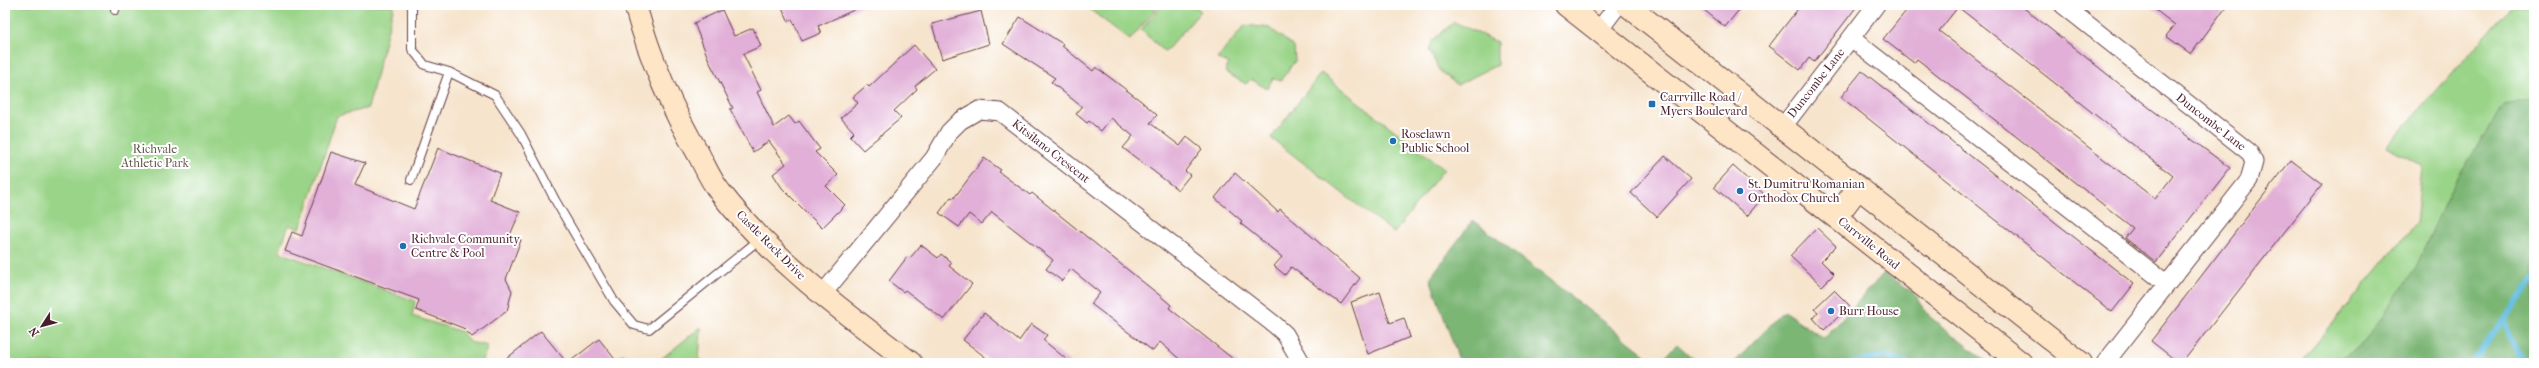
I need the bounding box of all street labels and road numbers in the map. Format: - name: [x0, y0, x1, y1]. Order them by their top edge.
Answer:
- street label: Duncombe Lane: [1784, 45, 1848, 121]
- street label: Duncombe Lane: [2173, 90, 2249, 154]
- street label: Kitsilano Crescent: [1009, 116, 1093, 186]
- street label: Castle Rock Drive: [734, 208, 809, 283]
- street label: Carrville Road: [1835, 214, 1903, 272]

